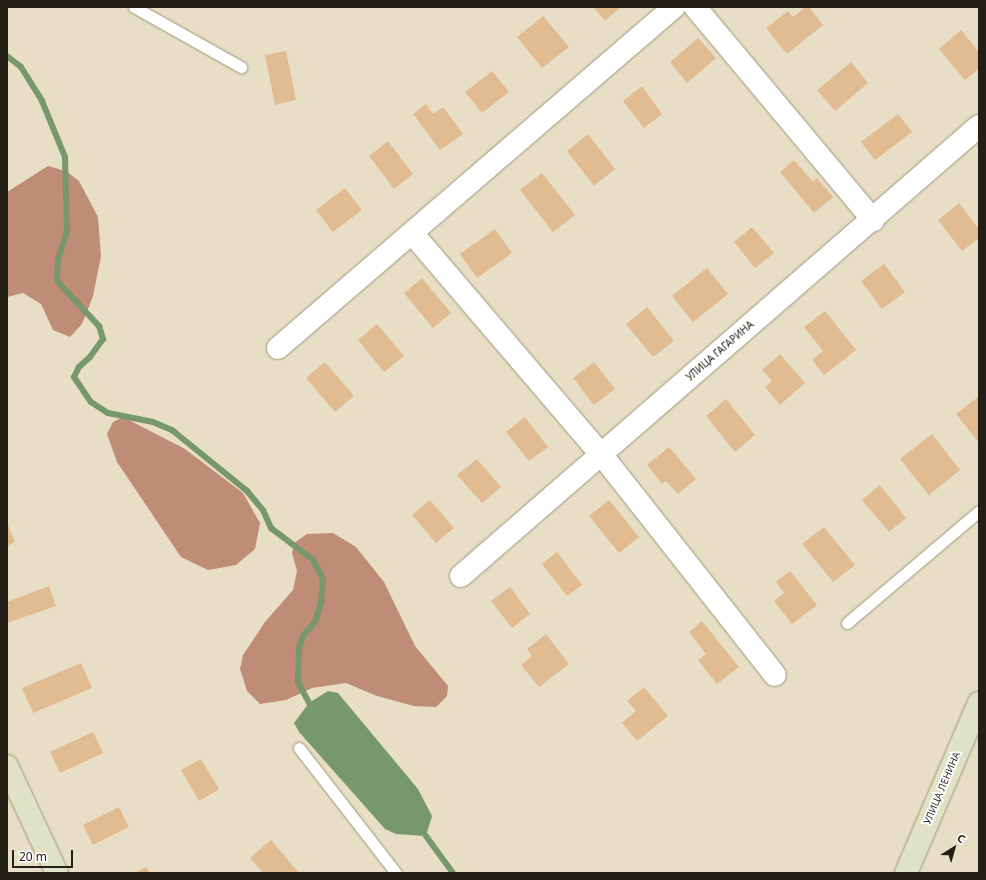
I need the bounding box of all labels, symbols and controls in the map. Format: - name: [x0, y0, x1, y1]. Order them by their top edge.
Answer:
- street label: УЛИЦА ГАГАРИНА: [684, 319, 756, 383]
- street label: УЛИЦА ЛЕНИНА: [921, 750, 963, 826]
- north arrow: [934, 828, 974, 868]
- text: С: [954, 830, 969, 846]
- scale bar: [14, 842, 75, 868]
- text: 20 m: [19, 848, 47, 865]

